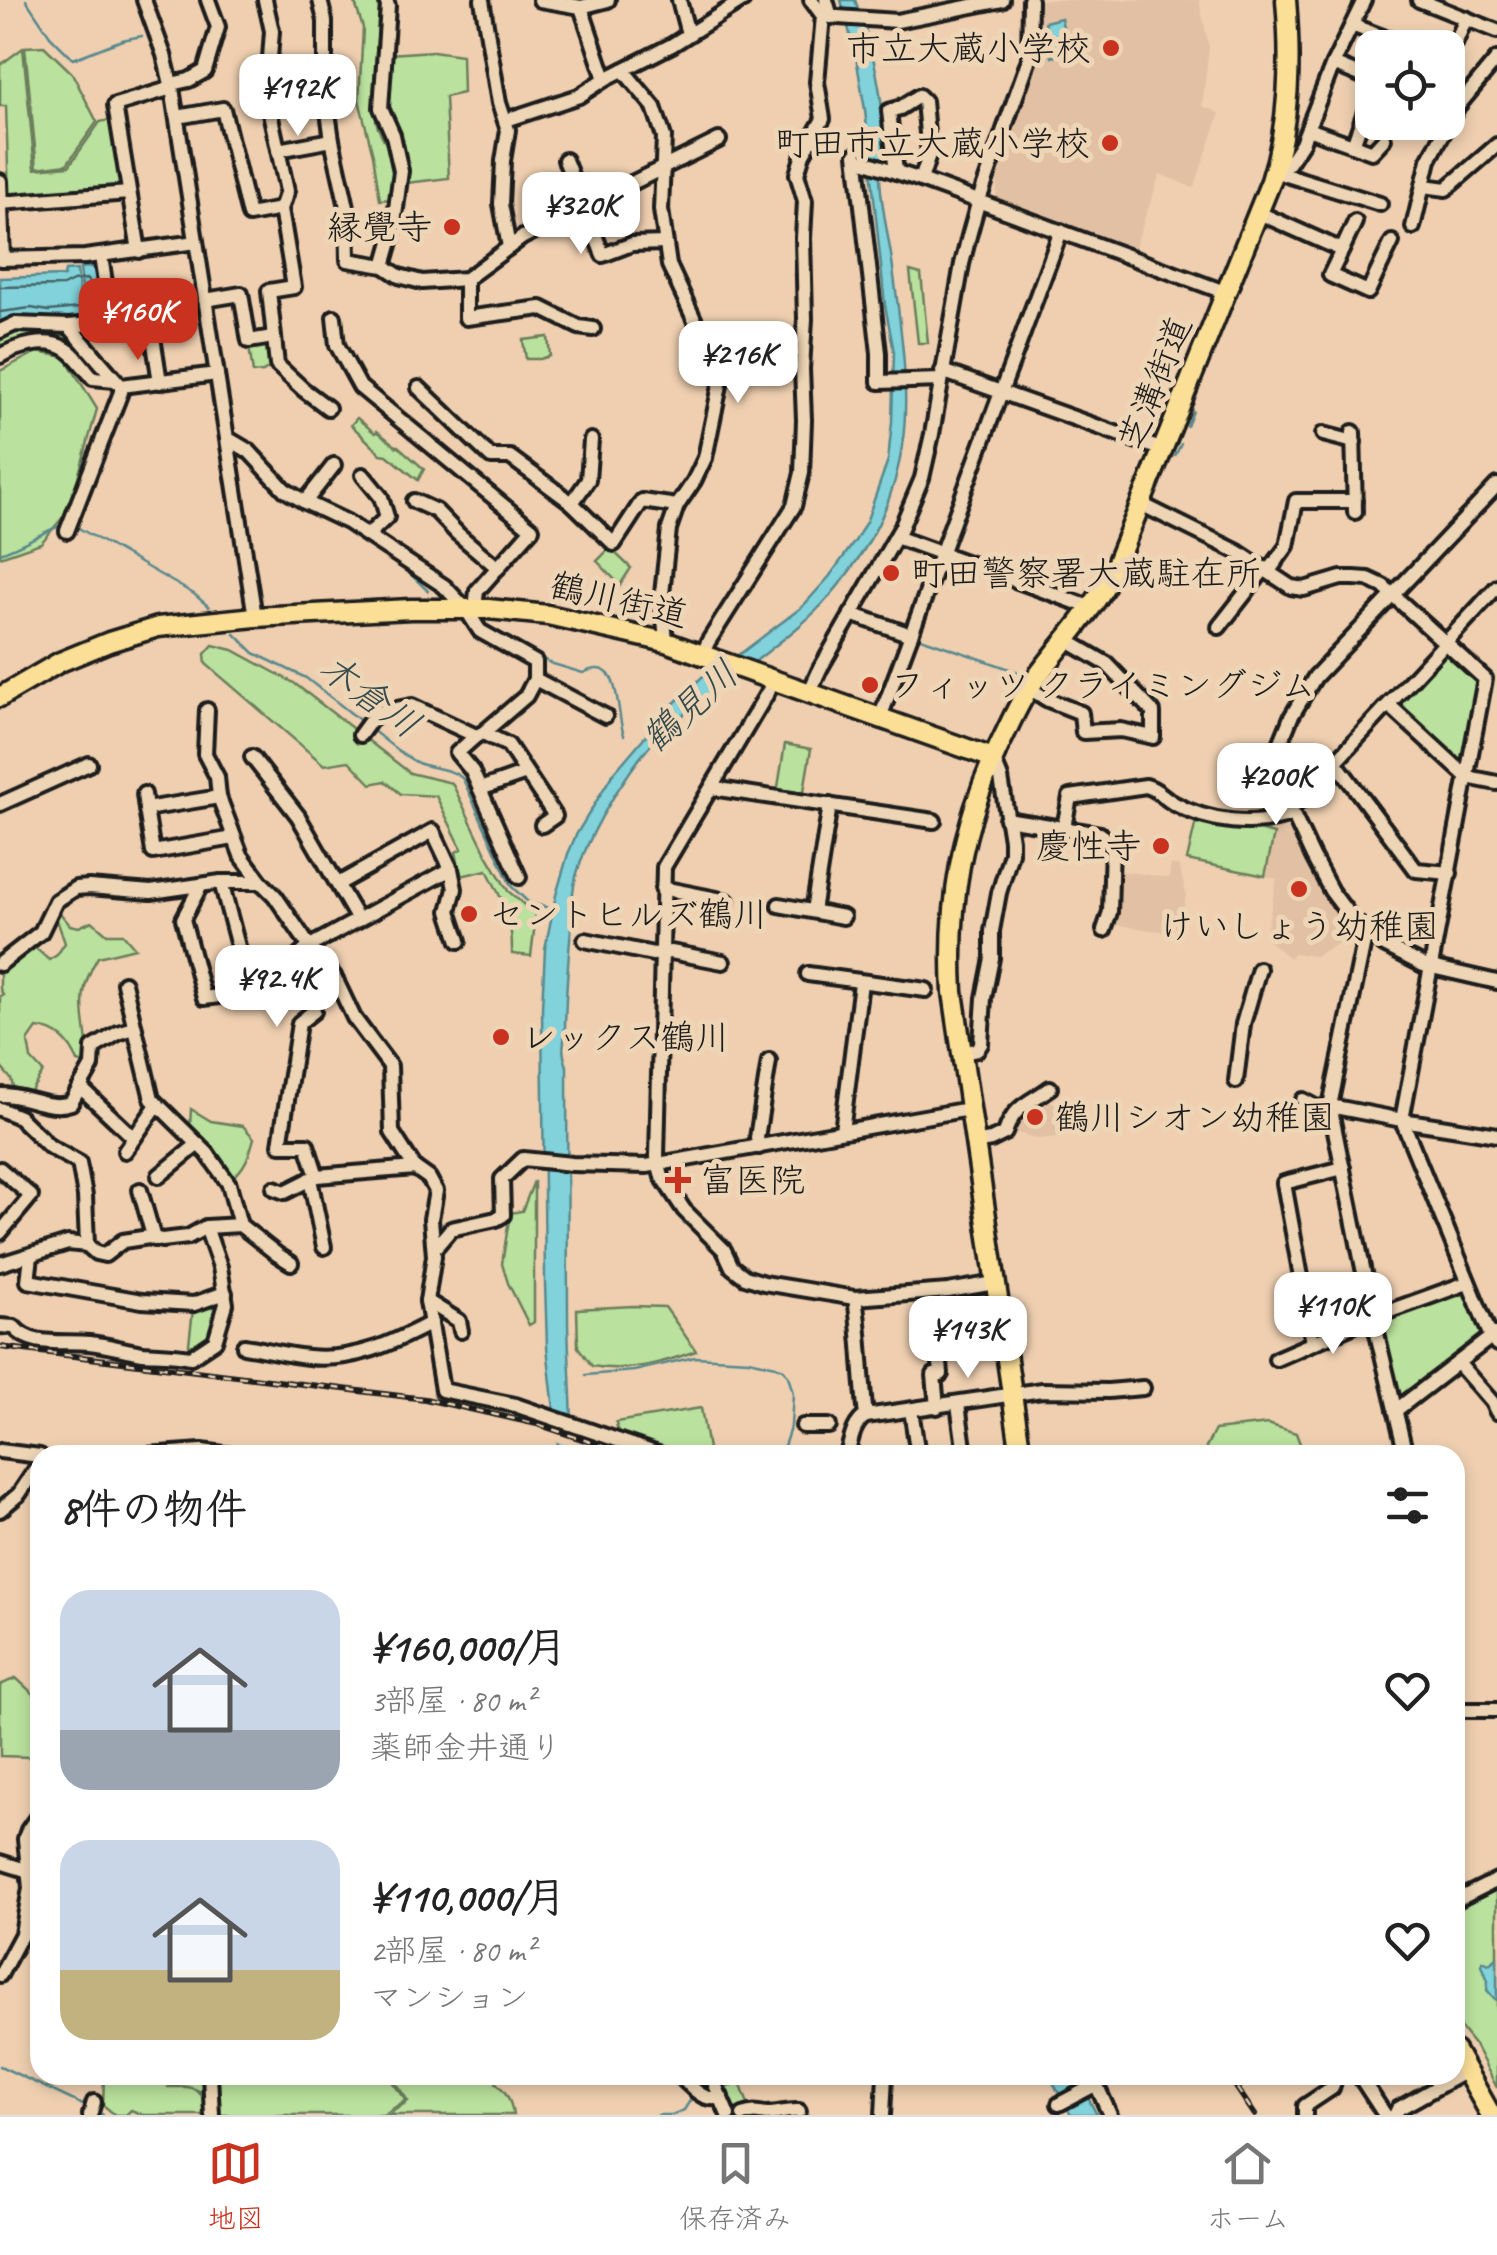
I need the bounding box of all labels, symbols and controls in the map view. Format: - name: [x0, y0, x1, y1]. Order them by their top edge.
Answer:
- place label: 市立大蔵小学校: [846, 26, 1091, 71]
- map controls: [1355, 30, 1465, 140]
- button: locate: [1355, 30, 1465, 140]
- marker: 市立大蔵小学校: [1100, 37, 1122, 59]
- pin: ¥192K: [228, 54, 368, 139]
- text: ¥192K: [261, 66, 335, 107]
- place label: 町田市立大蔵小学校: [775, 121, 1090, 166]
- marker: 町田市立大蔵小学校: [1099, 132, 1121, 154]
- pin: ¥320K: [511, 172, 651, 257]
- text: ¥320K: [544, 184, 618, 225]
- place label: 縁覺寺: [327, 205, 432, 250]
- marker: 縁覺寺: [441, 216, 463, 238]
- pin: ¥160K: [68, 278, 208, 363]
- text: ¥160K: [101, 290, 175, 331]
- street label: 芝溝街道: [1108, 310, 1202, 456]
- pin: ¥216K: [668, 321, 808, 406]
- text: ¥216K: [701, 333, 775, 374]
- place label: 町田警察署大蔵駐在所: [911, 551, 1261, 596]
- street label: 鶴川街道: [546, 562, 692, 638]
- marker: 町田警察署大蔵駐在所: [880, 562, 902, 584]
- water label: 木倉川: [310, 643, 430, 749]
- water label: 鶴見川: [632, 650, 748, 762]
- place label: フィッツ クライミングジム: [890, 663, 1316, 708]
- marker: フィッツ クライミングジム: [859, 674, 881, 696]
- pin: ¥200K: [1206, 743, 1346, 828]
- text: ¥200K: [1239, 755, 1313, 796]
- place label: 慶性寺: [1036, 824, 1141, 869]
- marker: 慶性寺: [1150, 835, 1172, 857]
- marker: けいしょう幼稚園: [1288, 878, 1310, 900]
- place label: セントヒルズ鶴川: [489, 892, 768, 937]
- marker: セントヒルズ鶴川: [458, 903, 480, 925]
- place label: けいしょう幼稚園: [1159, 904, 1439, 949]
- pin: ¥92.4K: [196, 945, 358, 1030]
- text: ¥92.4K: [237, 957, 317, 998]
- place label: レックス鶴川: [521, 1015, 730, 1060]
- marker: レックス鶴川: [490, 1026, 512, 1048]
- place label: 鶴川シオン幼稚園: [1055, 1095, 1335, 1140]
- marker: 鶴川シオン幼稚園: [1024, 1106, 1046, 1128]
- place label: 富医院: [700, 1158, 805, 1203]
- marker: 富医院: [665, 1167, 691, 1193]
- pin: ¥110K: [1263, 1272, 1403, 1357]
- text: ¥110K: [1296, 1284, 1370, 1325]
- pin: ¥143K: [898, 1296, 1038, 1381]
- text: ¥143K: [931, 1308, 1005, 1349]
- icon: filters: [1380, 1478, 1435, 1533]
- text: 8件の物件: [60, 1483, 247, 1536]
- text: ¥160,000/月: [370, 1621, 567, 1674]
- icon: home: [140, 1630, 260, 1750]
- icon: heart: [1380, 1663, 1435, 1718]
- text: 3部屋 · 80 m²: [370, 1680, 535, 1721]
- text: 薬師金井通り: [370, 1727, 562, 1768]
- text: ¥110,000/月: [370, 1871, 566, 1924]
- icon: home: [140, 1880, 260, 2000]
- icon: heart: [1380, 1913, 1435, 1968]
- text: 2部屋 · 80 m²: [370, 1930, 535, 1971]
- text: マンション: [370, 1977, 529, 2018]
- tab: 地図: [208, 2136, 264, 2236]
- tab: 保存済み: [679, 2136, 791, 2236]
- tab: ホーム: [1206, 2136, 1289, 2236]

